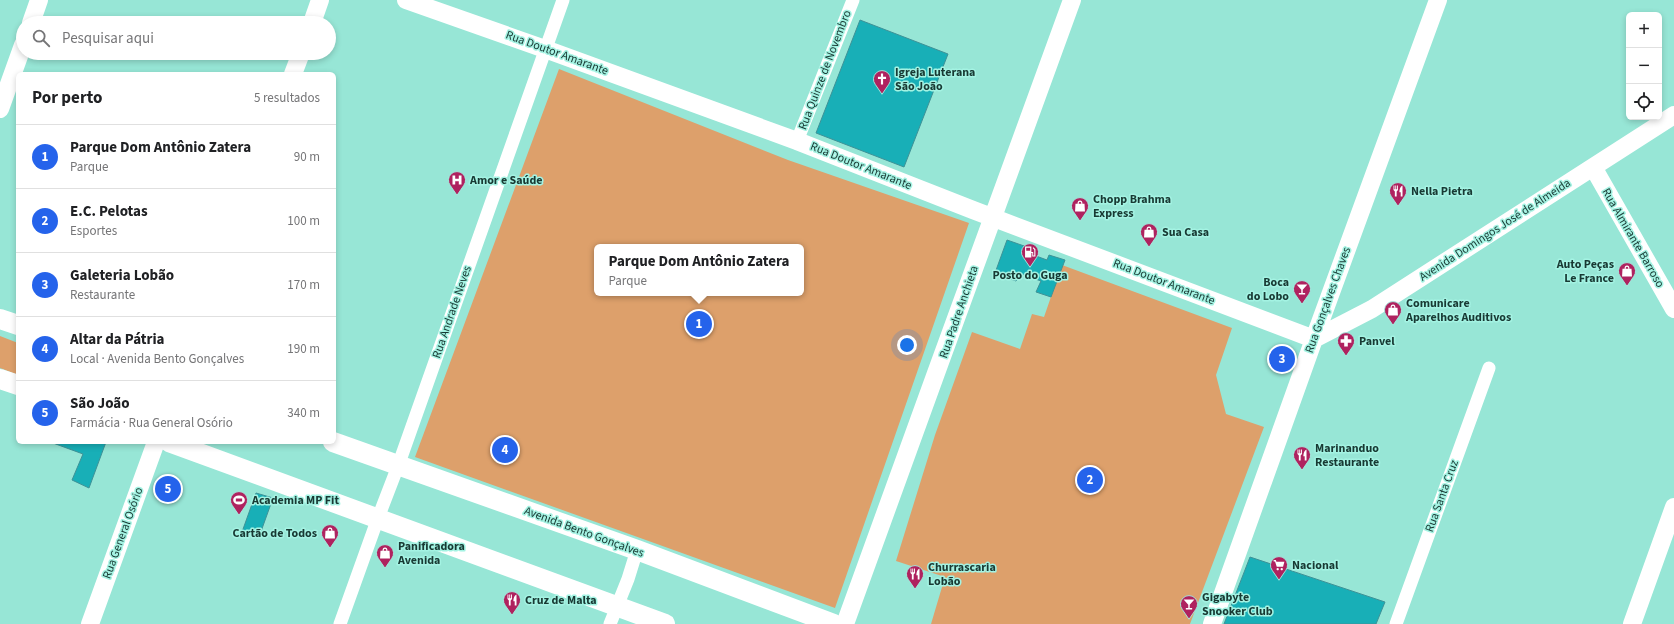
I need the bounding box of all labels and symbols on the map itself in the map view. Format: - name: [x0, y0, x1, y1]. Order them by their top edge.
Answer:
- street label: Rua Quinze de Novembro: [794, 8, 856, 132]
- street label: Rua Doutor Amarante: [503, 27, 611, 79]
- place label: Igreja Luterana São João: [895, 64, 975, 95]
- church icon: Igreja Luterana São João: [872, 69, 892, 94]
- street label: Rua Doutor Amarante: [808, 138, 914, 194]
- hospital icon: Amor e Saúde: [447, 170, 467, 195]
- place label: Amor e Saúde: [469, 172, 543, 189]
- street label: Avenida Domingos José de Almeida: [1416, 175, 1574, 285]
- restaurant icon: Nella Pietra: [1388, 181, 1408, 206]
- place label: Nella Pietra: [1411, 183, 1473, 200]
- street label: Rua Almirante Barroso: [1598, 185, 1668, 291]
- place label: Chopp Brahma Express: [1093, 191, 1171, 222]
- shop icon: Chopp Brahma Express: [1070, 196, 1090, 221]
- shop icon: Sua Casa: [1139, 222, 1159, 247]
- place label: Sua Casa: [1162, 224, 1209, 241]
- fuel station icon: Posto do Guga: [1020, 242, 1040, 267]
- street label: Rua Gonçalves Chaves: [1301, 245, 1355, 355]
- street label: Rua Doutor Amarante: [1111, 255, 1218, 309]
- place label: Auto Peças Le France: [1556, 256, 1614, 287]
- shop icon: Auto Peças Le France: [1617, 261, 1637, 286]
- street label: Rua Andrade Neves: [428, 263, 476, 361]
- street label: Rua Padre Anchieta: [935, 263, 983, 361]
- place label: Posto do Guga: [993, 267, 1067, 284]
- place label: Boca do Lobo: [1247, 274, 1289, 305]
- bar icon: Boca do Lobo: [1292, 279, 1312, 304]
- place label: Comunicare Aparelhos Auditivos: [1405, 295, 1511, 326]
- shop icon: Comunicare Aparelhos Auditivos: [1383, 300, 1403, 325]
- pin: 1: [686, 309, 712, 339]
- pharmacy icon: Panvel: [1336, 331, 1356, 356]
- place label: Panvel: [1359, 333, 1395, 350]
- your location: [897, 335, 917, 355]
- pin: 3: [1269, 344, 1295, 374]
- pin: 4: [492, 435, 518, 465]
- place label: Marinanduo Restaurante: [1315, 440, 1379, 471]
- restaurant icon: Marinanduo Restaurante: [1292, 445, 1312, 470]
- street label: Rua Santa Cruz: [1421, 458, 1463, 534]
- pin: 2: [1077, 465, 1103, 495]
- pin: 5: [155, 474, 181, 504]
- street label: Rua General Osório: [99, 485, 147, 581]
- sports icon: Academia MP Fit: [229, 490, 249, 515]
- place label: Academia MP Fit: [251, 492, 339, 509]
- street label: Avenida Bento Gonçalves: [522, 502, 646, 562]
- shop icon: Cartão de Todos: [320, 523, 340, 548]
- place label: Cartão de Todos: [232, 525, 317, 542]
- place label: Panificadora Avenida: [397, 538, 465, 569]
- shop icon: Panificadora Avenida: [375, 543, 395, 568]
- supermarket icon: Nacional: [1269, 555, 1289, 580]
- place label: Nacional: [1292, 557, 1339, 574]
- place label: Churrascaria Lobão: [928, 559, 996, 590]
- restaurant icon: Churrascaria Lobão: [905, 564, 925, 589]
- place label: Gigabyte Snooker Club: [1202, 589, 1273, 620]
- restaurant icon: Cruz de Malta: [502, 590, 522, 615]
- place label: Cruz de Malta: [525, 592, 597, 609]
- bar icon: Gigabyte Snooker Club: [1179, 594, 1199, 619]

